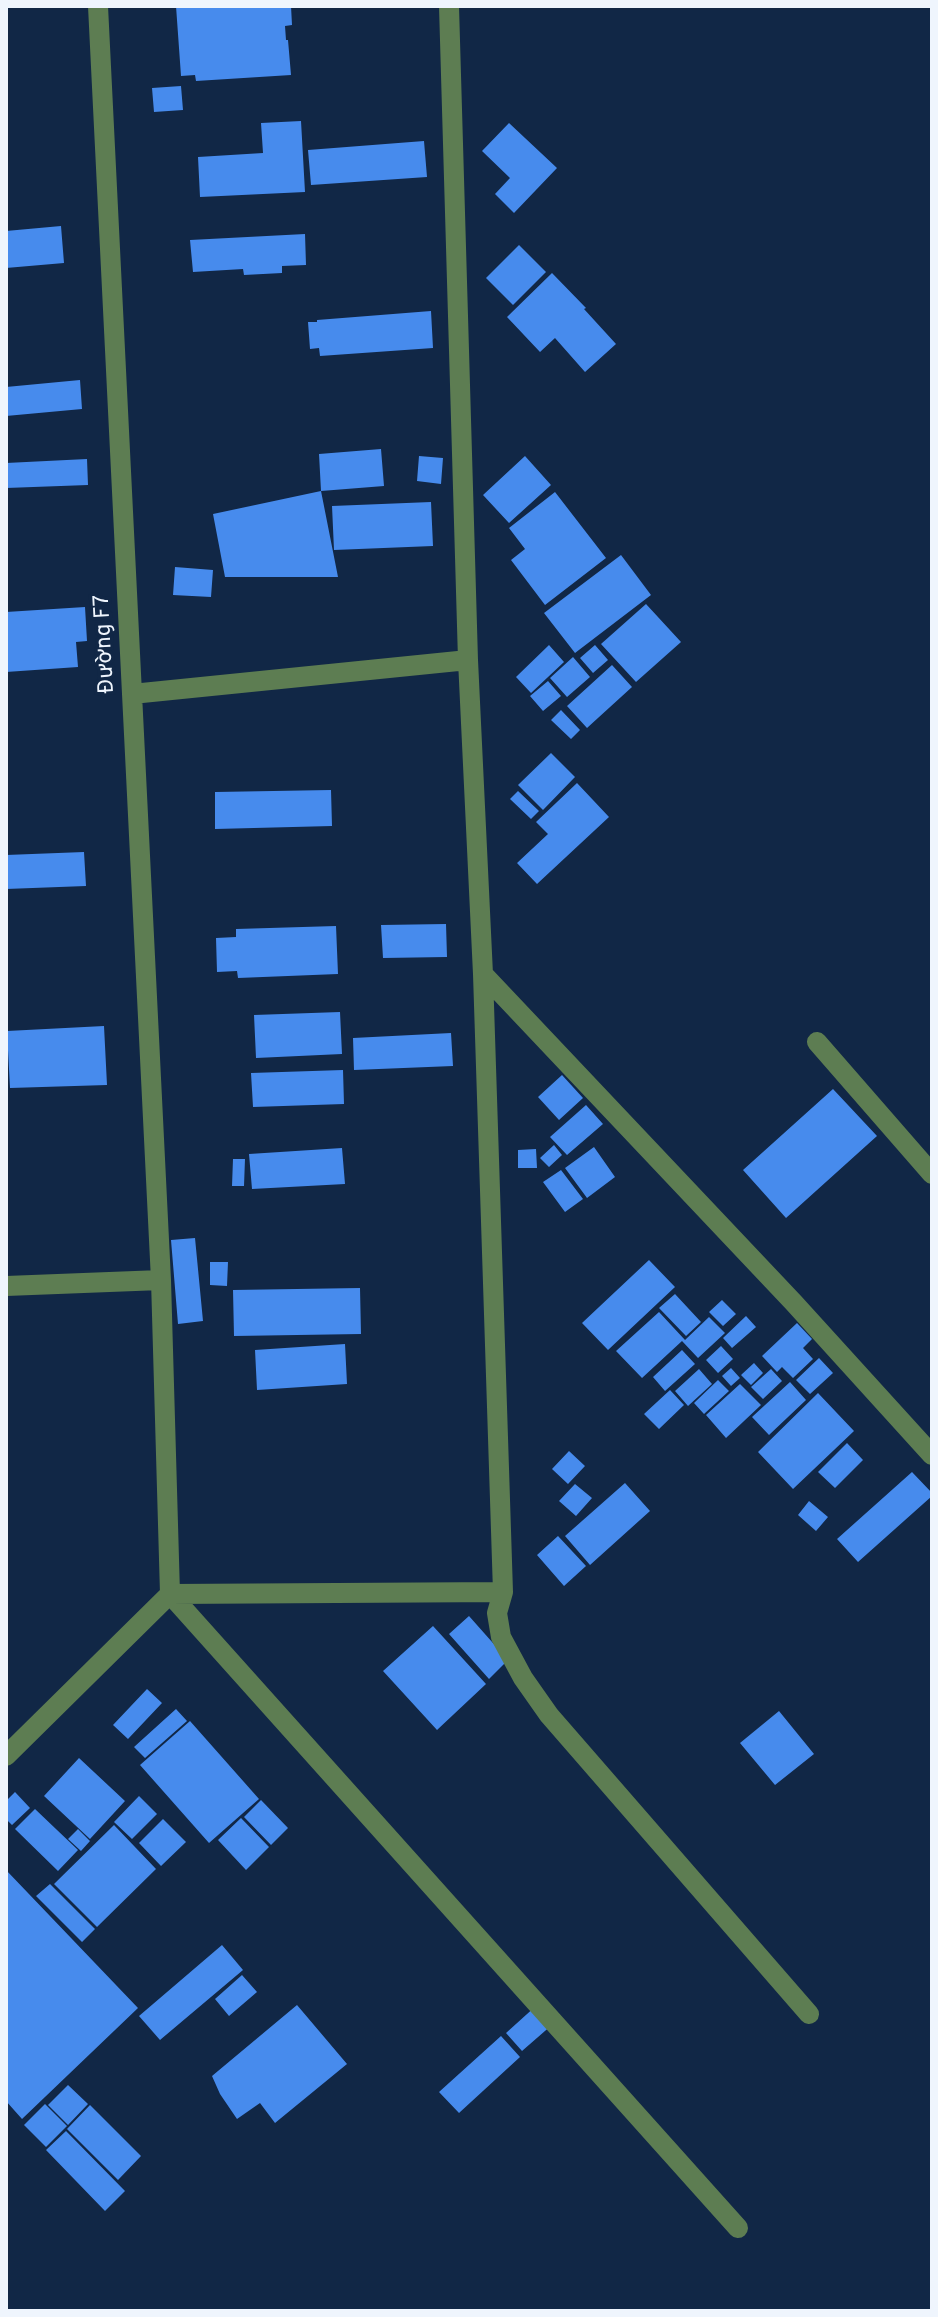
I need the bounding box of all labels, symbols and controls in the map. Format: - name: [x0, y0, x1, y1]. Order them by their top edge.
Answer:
- street label: Đường F7: [90, 594, 122, 694]

